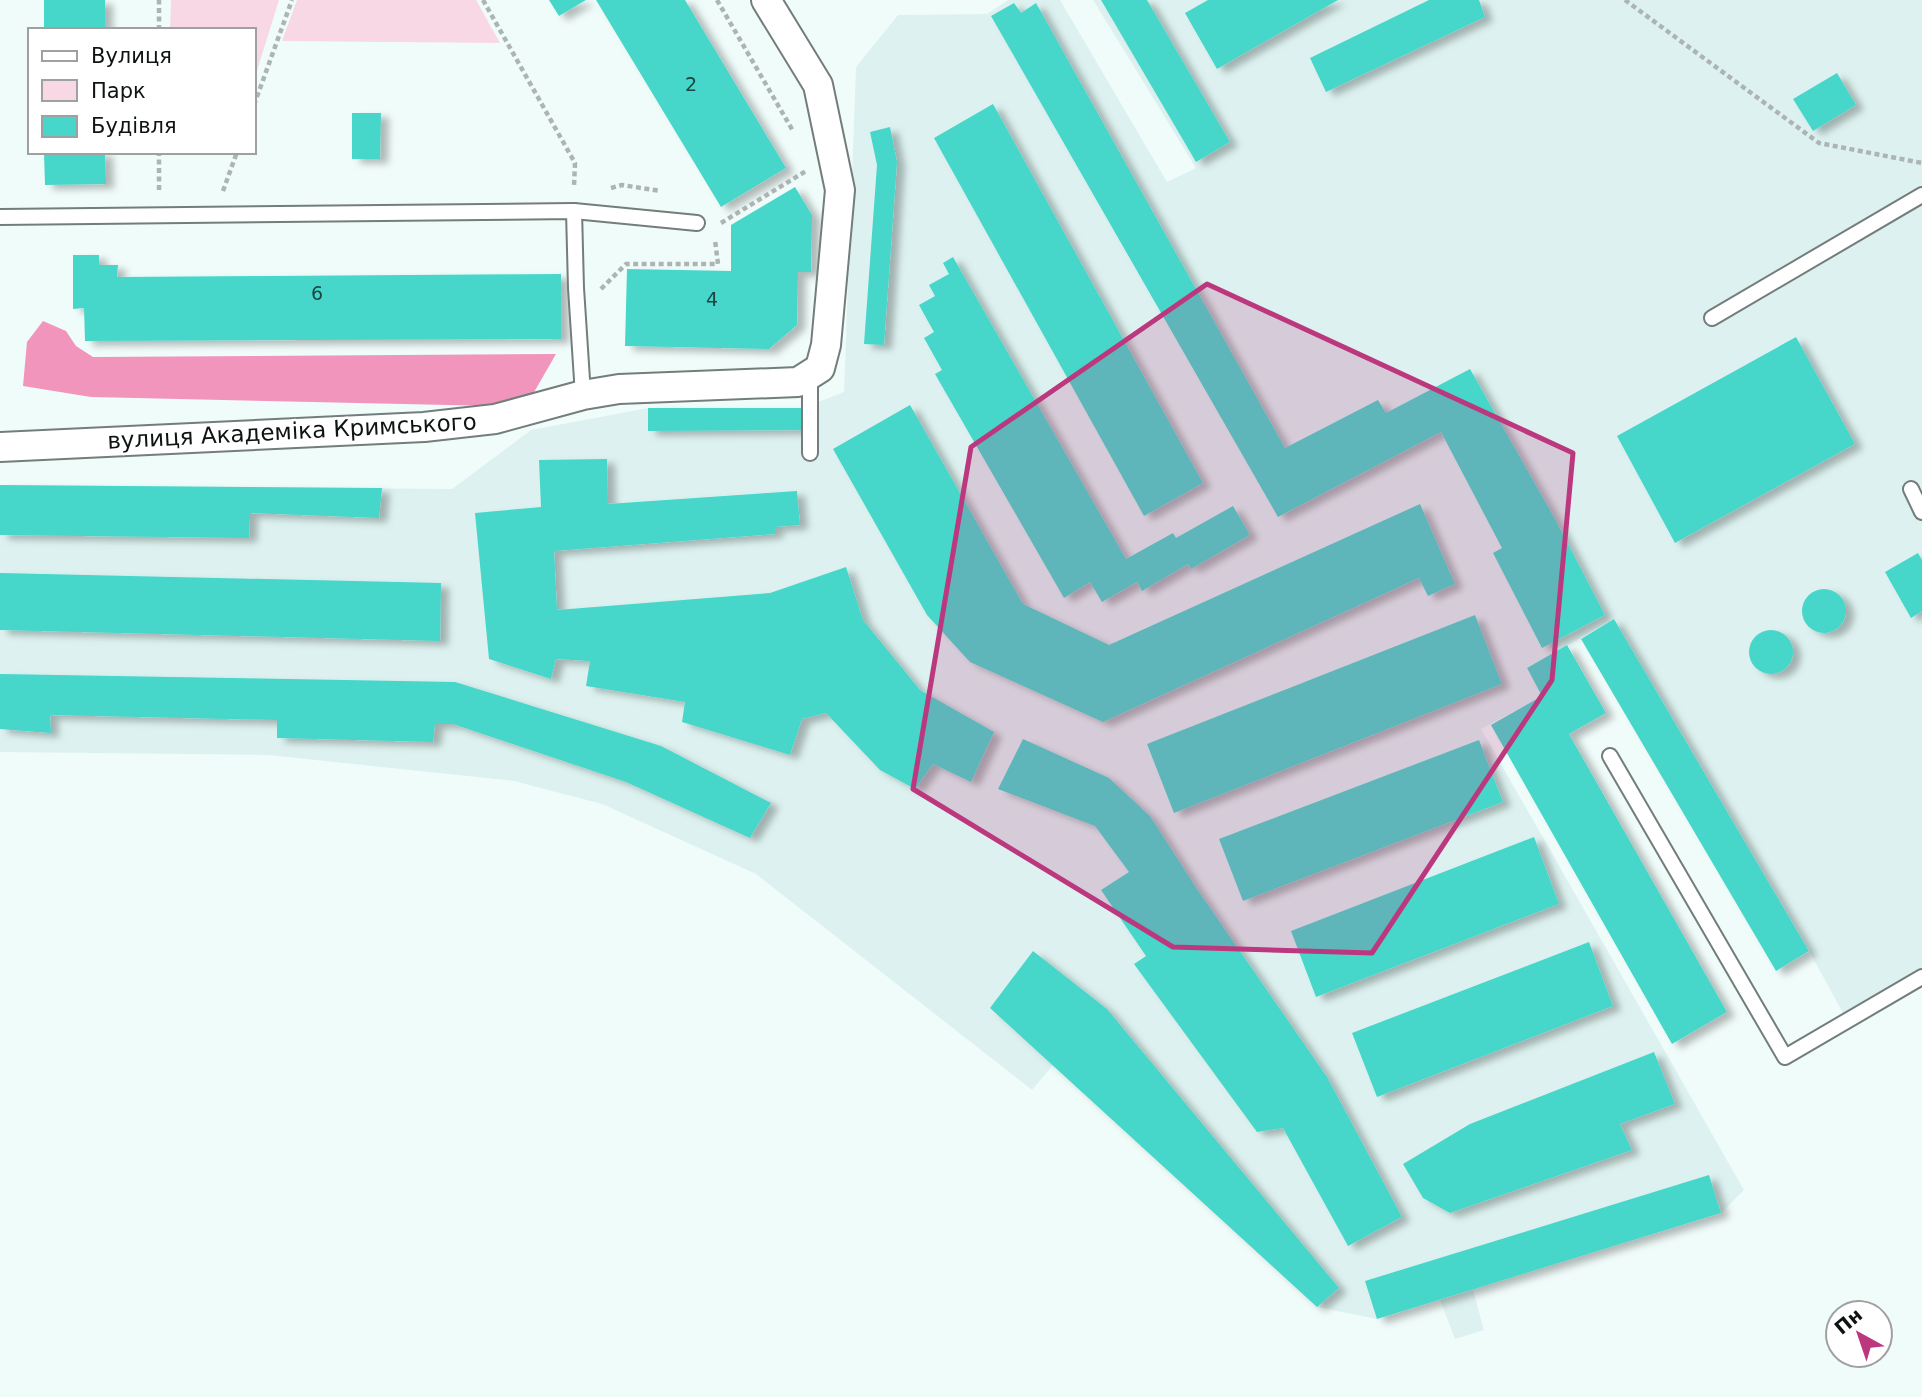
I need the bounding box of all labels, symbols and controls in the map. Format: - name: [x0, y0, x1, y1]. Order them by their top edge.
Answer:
- legend: [28, 28, 256, 154]
- text: Вулиця: [91, 44, 172, 68]
- house number: 2: [685, 73, 697, 95]
- text: Парк: [91, 79, 146, 103]
- text: Будівля: [91, 114, 177, 138]
- house number: 6: [311, 282, 323, 304]
- house number: 4: [706, 288, 718, 310]
- street label: вулиця Академіка Кримського: [107, 408, 477, 454]
- north arrow: [1824, 1299, 1894, 1369]
- text: Пн: [1830, 1303, 1866, 1339]

